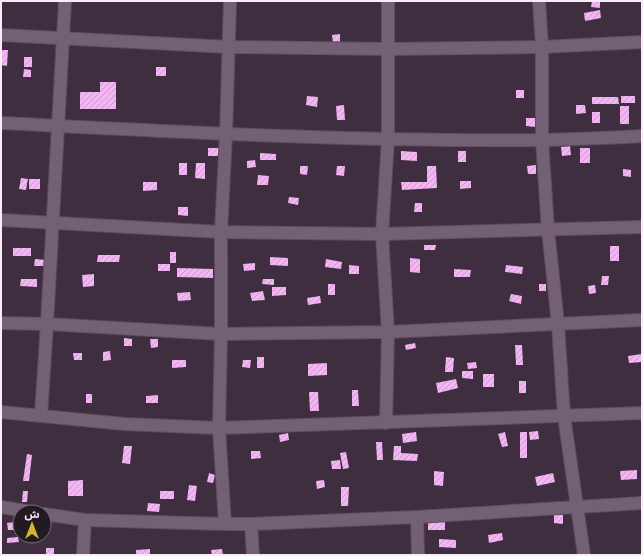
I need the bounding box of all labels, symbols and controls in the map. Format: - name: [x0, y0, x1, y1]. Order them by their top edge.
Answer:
- north arrow: [12, 504, 52, 544]
- text: ش: [24, 507, 40, 521]

